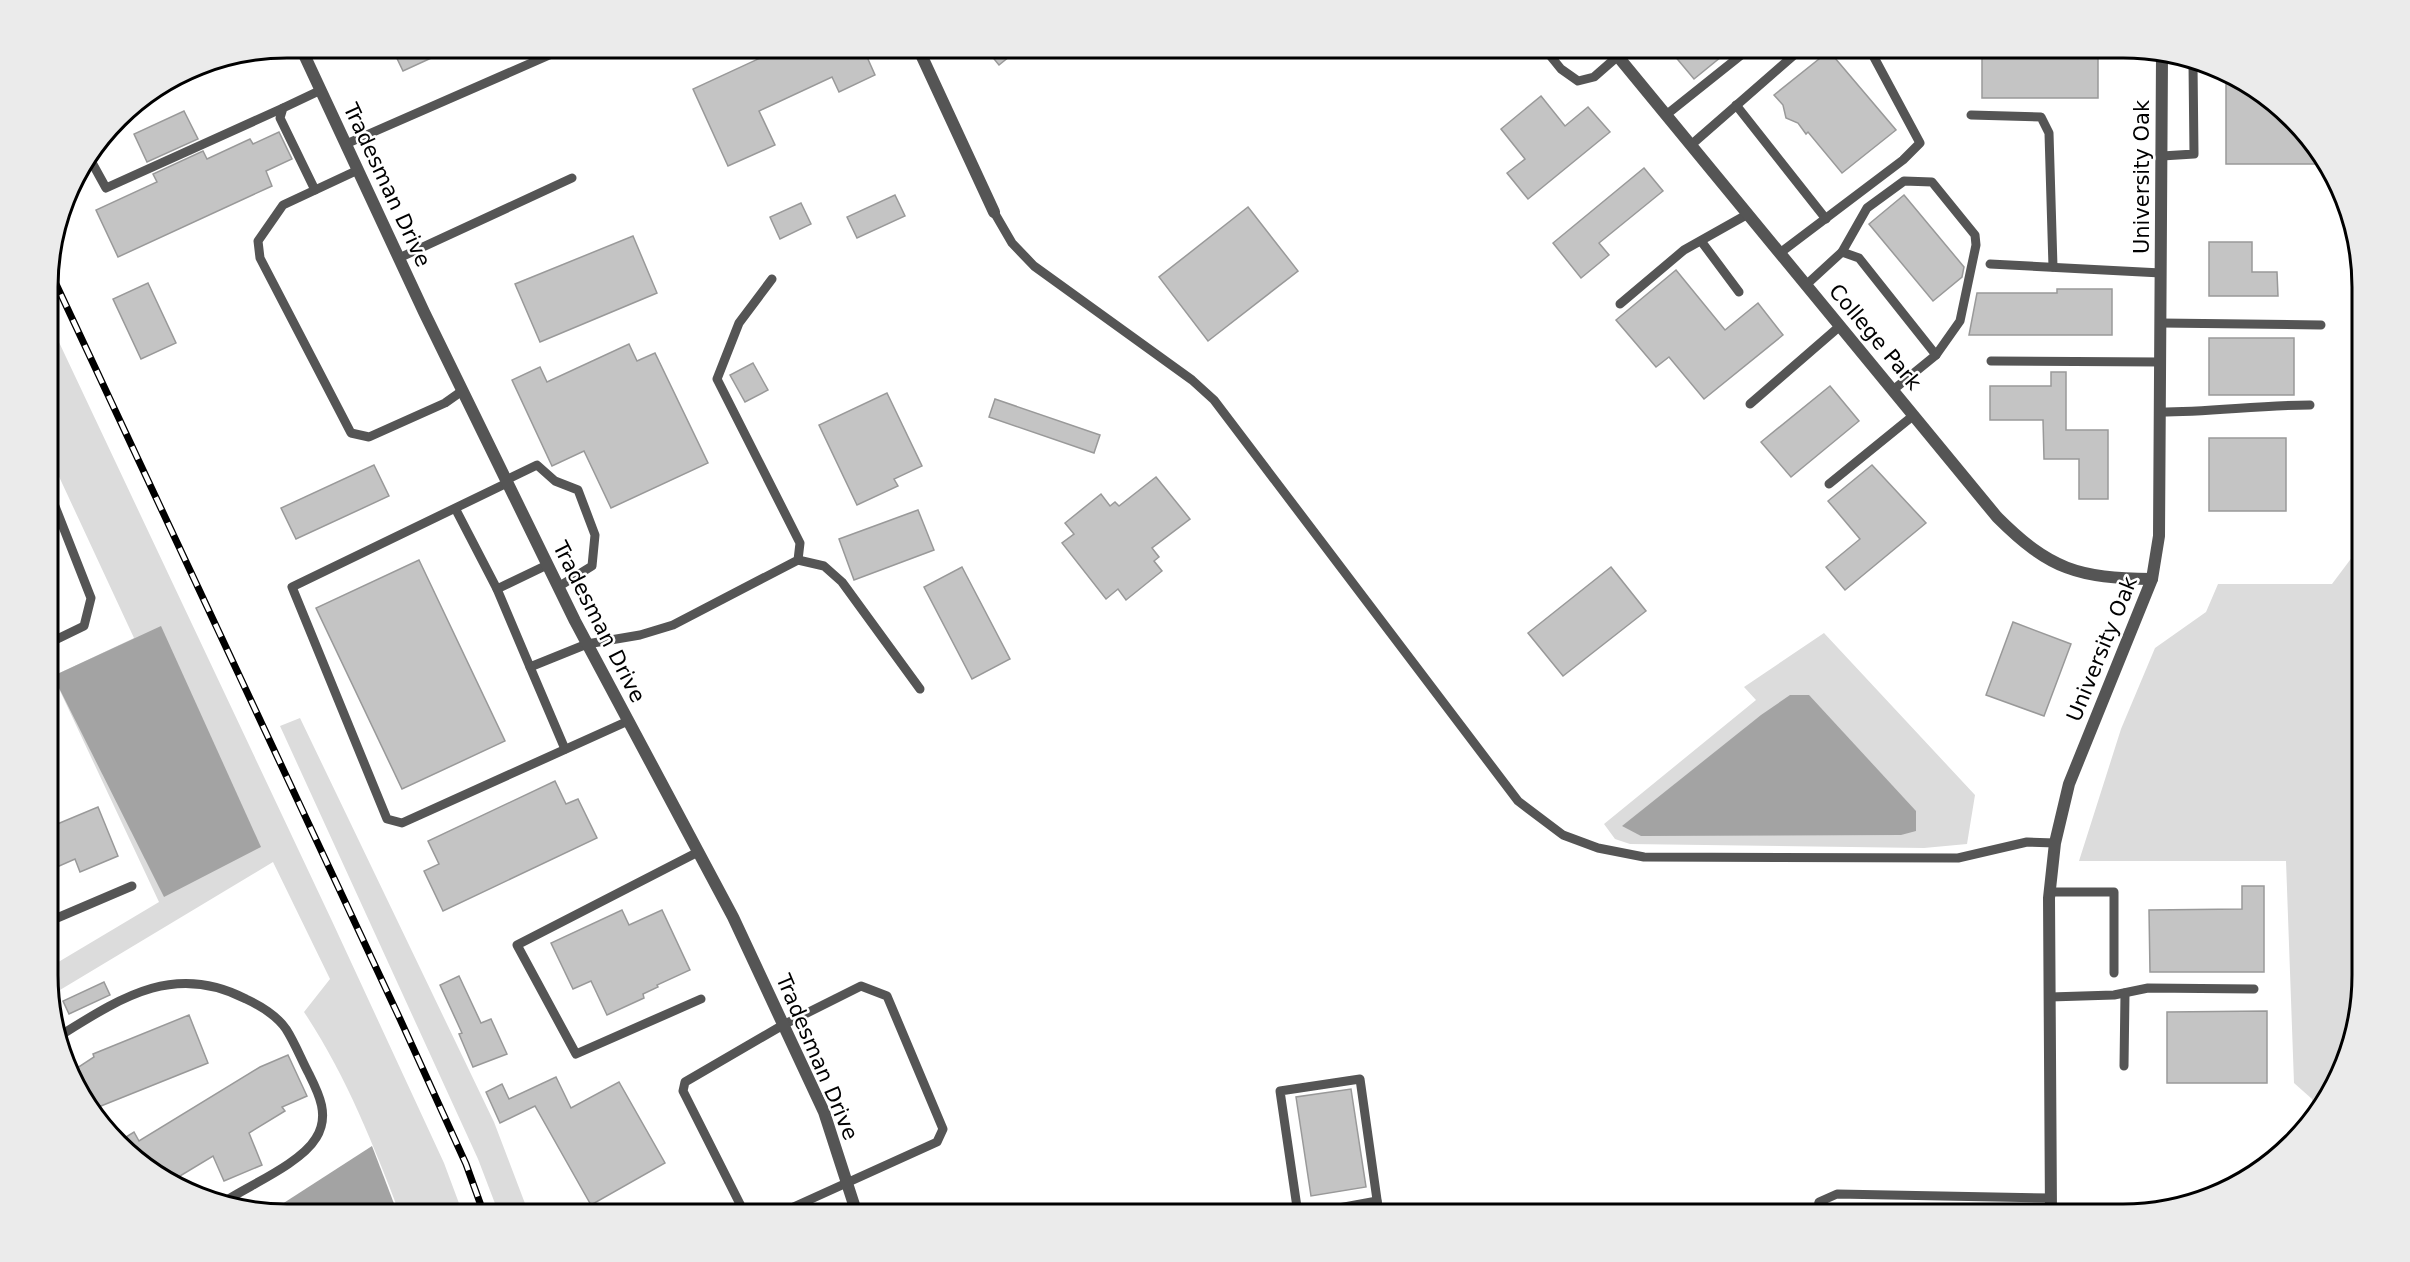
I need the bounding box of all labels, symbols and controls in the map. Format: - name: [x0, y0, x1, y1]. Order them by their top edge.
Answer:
- street label: Tradesman Drive: [338, 98, 435, 271]
- street label: University Oak: [2130, 99, 2154, 254]
- street label: College Park: [1824, 279, 1927, 395]
- street label: Tradesman Drive: [548, 536, 650, 707]
- street label: University Oak: [2062, 572, 2142, 725]
- street label: Tradesman Drive: [771, 970, 863, 1143]

